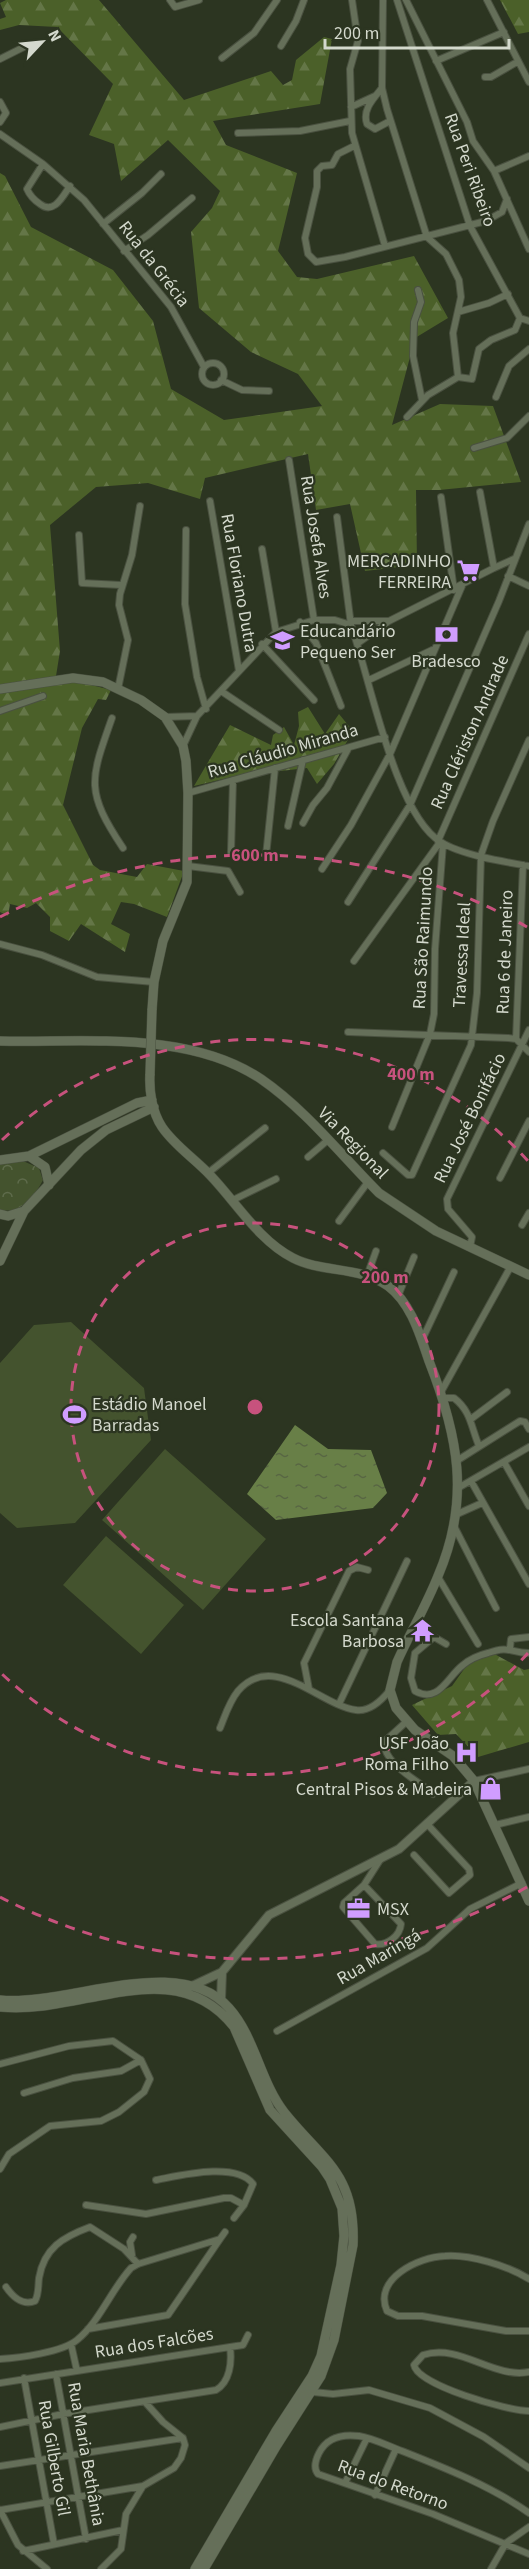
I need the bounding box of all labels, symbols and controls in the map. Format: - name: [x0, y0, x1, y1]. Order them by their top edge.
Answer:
- north arrow: [12, 12, 72, 72]
- scale bar: [325, 12, 510, 50]
- text: 200 m: [334, 21, 379, 46]
- text: N: [42, 26, 67, 45]
- street label: Rua Peri Ribeiro: [438, 110, 502, 230]
- street label: Rua da Grécia: [112, 216, 196, 312]
- street label: Rua Josefa Alves: [294, 474, 338, 600]
- street label: Rua Floriano Dutra: [214, 512, 264, 654]
- place label: MERCADINHO FERREIRA: [347, 549, 451, 595]
- supermarket icon: MERCADINHO FERREIRA: [456, 558, 482, 584]
- place label: Educandário Pequeno Ser: [300, 619, 396, 665]
- bank icon: Bradesco: [433, 622, 459, 648]
- school or university icon: Educandário Pequeno Ser: [269, 628, 295, 654]
- place label: Bradesco: [411, 649, 481, 674]
- street label: Rua Clériston Andrade: [425, 651, 515, 813]
- street label: Rua Cláudio Miranda: [205, 718, 361, 784]
- text: 600 m: [231, 843, 279, 868]
- street label: Rua São Raimundo: [407, 866, 439, 1010]
- street label: Rua 6 de Janeiro: [490, 889, 520, 1015]
- street label: Travessa Ideal: [447, 902, 477, 1008]
- street label: Rua José Bonifácio: [428, 1049, 512, 1187]
- text: 400 m: [387, 1062, 435, 1087]
- street label: Via Regional: [312, 1101, 394, 1185]
- text: 200 m: [361, 1265, 409, 1290]
- place label: Estádio Manoel Barradas: [92, 1392, 207, 1438]
- centre of rings: [245, 1397, 265, 1417]
- sports icon: Estádio Manoel Barradas: [61, 1401, 87, 1427]
- place label: Escola Santana Barbosa: [290, 1608, 404, 1654]
- temple icon: Escola Santana Barbosa: [409, 1617, 435, 1643]
- place label: USF João Roma Filho: [364, 1731, 449, 1777]
- hospital icon: USF João Roma Filho: [454, 1740, 480, 1766]
- shop icon: Central Pisos & Madeira: [477, 1776, 503, 1802]
- place label: Central Pisos & Madeira: [296, 1777, 472, 1802]
- office icon: MSX: [346, 1896, 372, 1922]
- place label: MSX: [377, 1897, 409, 1922]
- street label: Rua Maringá: [332, 1923, 426, 1991]
- street label: Rua dos Falcões: [93, 2321, 215, 2365]
- street label: Rua Maria Bethânia: [61, 2380, 111, 2528]
- street label: Rua Gilberto Gil: [32, 2398, 76, 2518]
- street label: Rua do Retorno: [334, 2453, 452, 2517]

